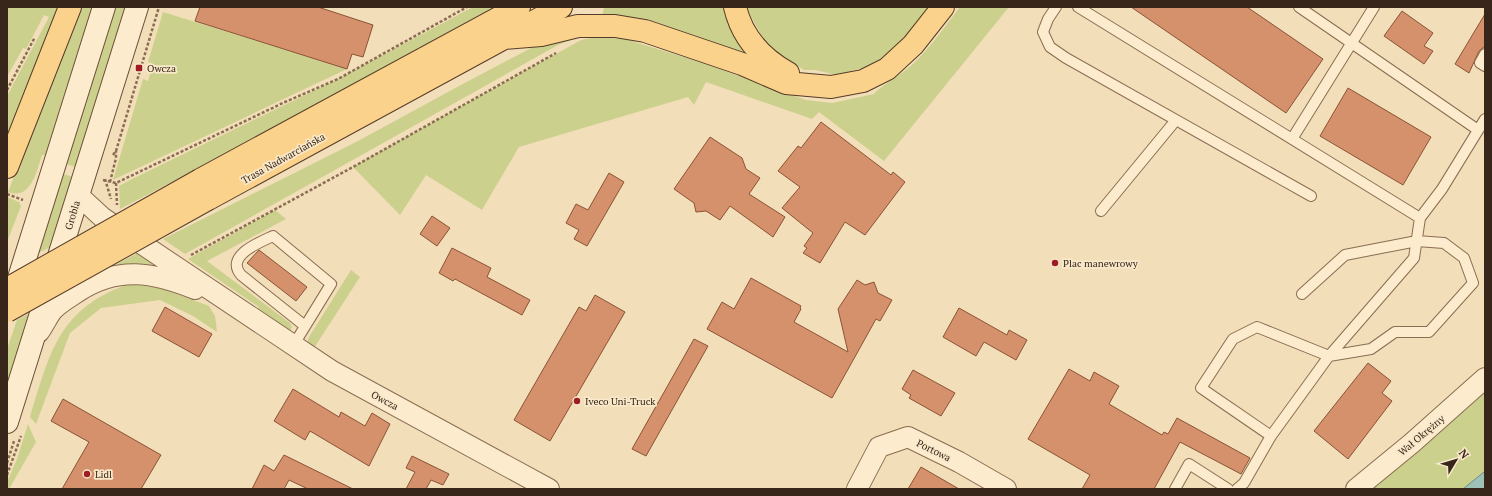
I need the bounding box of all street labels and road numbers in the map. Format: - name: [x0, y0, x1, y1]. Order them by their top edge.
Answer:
- street label: Trasa Nadwarciańska: [239, 130, 327, 187]
- street label: Grobla: [62, 199, 83, 231]
- street label: Owcza: [369, 388, 401, 413]
- street label: Wał Okrężny: [1395, 412, 1448, 459]
- street label: Portowa: [915, 437, 953, 464]

